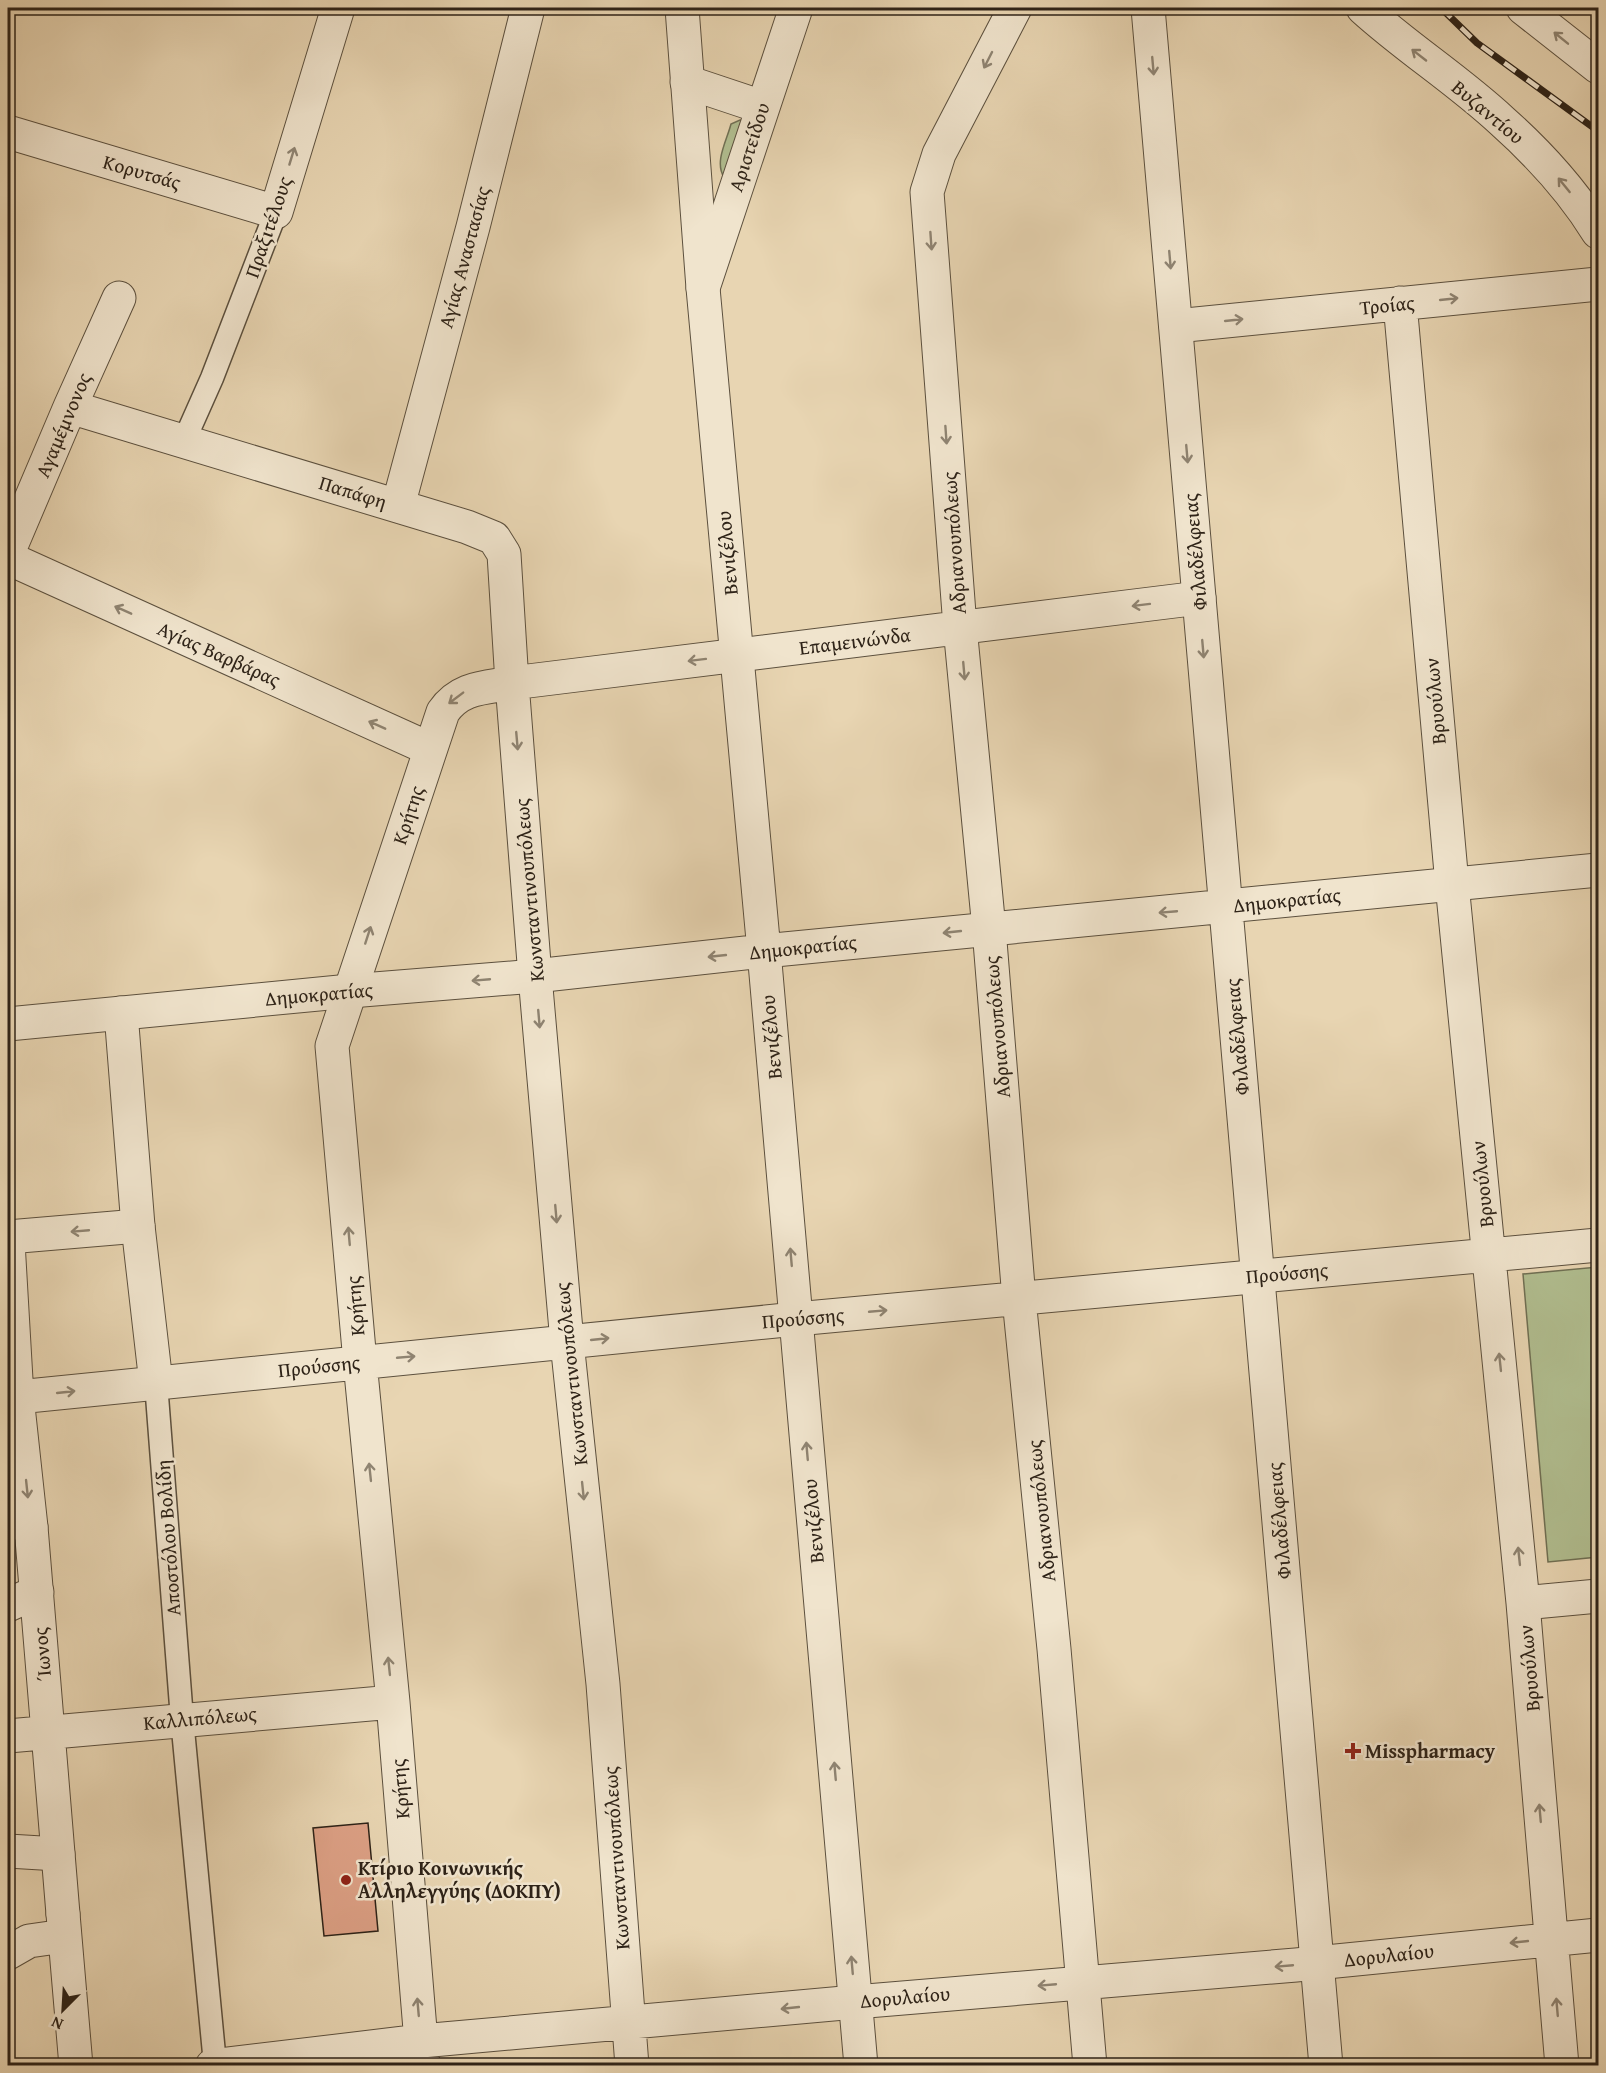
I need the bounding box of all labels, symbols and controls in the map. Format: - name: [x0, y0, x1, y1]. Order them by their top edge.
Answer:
- one-way arrow: [1553, 31, 1569, 44]
- one-way arrow: [1411, 49, 1427, 62]
- one-way arrow: [982, 50, 993, 68]
- one-way arrow: [1148, 55, 1159, 75]
- street label: Βυζαντίου: [1446, 73, 1531, 151]
- street label: Αριστείδου: [721, 99, 777, 195]
- street label: Κορυτσάς: [100, 147, 185, 197]
- one-way arrow: [287, 147, 298, 166]
- street label: Πραξιτέλους: [237, 172, 299, 282]
- one-way arrow: [1558, 177, 1571, 193]
- street label: Αγίας Αναστασίας: [431, 182, 497, 331]
- one-way arrow: [926, 230, 937, 250]
- one-way arrow: [1165, 250, 1176, 270]
- street label: Τροίας: [1358, 287, 1416, 322]
- one-way arrow: [1438, 293, 1458, 304]
- one-way arrow: [1223, 314, 1243, 325]
- street label: Αγαμέμνονος: [27, 367, 98, 482]
- one-way arrow: [940, 425, 951, 444]
- one-way arrow: [1182, 444, 1193, 464]
- street label: Παπάφη: [316, 468, 391, 516]
- street label: Αδριανουπόλεως: [934, 470, 973, 615]
- street label: Φιλαδέλφειας: [1175, 492, 1214, 612]
- street label: Βενιζέλου: [708, 510, 745, 596]
- one-way arrow: [1131, 600, 1151, 611]
- one-way arrow: [114, 604, 132, 616]
- street label: Αγίας Βαρβάρας: [153, 613, 286, 694]
- street label: Επαμεινώνδα: [797, 619, 913, 662]
- one-way arrow: [1198, 638, 1209, 658]
- one-way arrow: [688, 655, 708, 666]
- street label: Βρυούλων: [1416, 656, 1453, 746]
- one-way arrow: [959, 661, 970, 681]
- one-way arrow: [449, 692, 465, 704]
- one-way arrow: [368, 719, 387, 730]
- one-way arrow: [511, 731, 522, 751]
- street label: Κρήτης: [384, 781, 431, 848]
- street label: Κωνσταντινουπόλεως: [506, 797, 551, 983]
- street label: Δημοκρατίας: [1232, 879, 1343, 920]
- one-way arrow: [1158, 907, 1178, 918]
- one-way arrow: [363, 926, 374, 945]
- street label: Δημοκρατίας: [748, 926, 859, 967]
- one-way arrow: [943, 927, 963, 938]
- one-way arrow: [707, 951, 727, 962]
- street label: Αδριανουπόλεως: [976, 954, 1017, 1099]
- street label: Δημοκρατίας: [264, 974, 375, 1013]
- one-way arrow: [471, 975, 491, 986]
- street label: Φιλαδέλφειας: [1217, 977, 1256, 1097]
- street label: Βενιζέλου: [752, 994, 789, 1080]
- one-way arrow: [534, 1009, 545, 1029]
- street label: Βρυούλων: [1463, 1139, 1500, 1229]
- one-way arrow: [551, 1203, 562, 1223]
- one-way arrow: [71, 1226, 90, 1237]
- one-way arrow: [343, 1227, 354, 1247]
- one-way arrow: [785, 1248, 796, 1268]
- street label: Προύσσης: [1245, 1254, 1330, 1291]
- street label: Κρήτης: [337, 1274, 372, 1337]
- street label: Κωνσταντινουπόλεως: [546, 1280, 595, 1467]
- street label: Προύσσης: [761, 1299, 846, 1336]
- one-way arrow: [867, 1306, 887, 1317]
- one-way arrow: [590, 1333, 609, 1344]
- street label: Προύσσης: [276, 1347, 362, 1384]
- one-way arrow: [395, 1351, 415, 1362]
- one-way arrow: [1494, 1352, 1505, 1372]
- one-way arrow: [55, 1386, 75, 1397]
- street label: Αδριανουπόλεως: [1019, 1438, 1062, 1584]
- one-way arrow: [802, 1442, 813, 1462]
- street label: Αποστόλου Βολίδη: [148, 1459, 187, 1617]
- street label: Φιλαδέλφειας: [1259, 1461, 1298, 1581]
- one-way arrow: [364, 1463, 375, 1483]
- one-way arrow: [22, 1478, 33, 1498]
- street label: Βενιζέλου: [794, 1478, 831, 1564]
- one-way arrow: [578, 1481, 589, 1501]
- one-way arrow: [1513, 1546, 1524, 1566]
- street label: Βρυούλων: [1510, 1623, 1547, 1713]
- street label: Ίωνος: [25, 1625, 58, 1682]
- one-way arrow: [383, 1657, 394, 1677]
- street label: Καλλιπόλεως: [142, 1698, 258, 1737]
- place label: Misspharmacy: [1365, 1736, 1496, 1765]
- marker: Misspharmacy: [1346, 1744, 1360, 1758]
- street label: Κρήτης: [382, 1757, 417, 1820]
- one-way arrow: [829, 1762, 840, 1782]
- street label: Κωνσταντινουπόλεως: [595, 1765, 636, 1951]
- one-way arrow: [1535, 1803, 1546, 1823]
- place label: Κτίριο Κοινωνικής Αλληλεγγύης (ΔΟΚΠΥ): [358, 1853, 561, 1905]
- marker: Κτίριο Κοινωνικής Αλληλεγγύης (ΔΟΚΠΥ): [339, 1873, 353, 1887]
- street label: Δορυλαίου: [1343, 1935, 1435, 1974]
- one-way arrow: [1510, 1937, 1530, 1948]
- one-way arrow: [846, 1956, 857, 1976]
- one-way arrow: [1274, 1960, 1294, 1971]
- street label: Δορυλαίου: [859, 1978, 951, 2015]
- north arrow: [33, 1980, 93, 2040]
- one-way arrow: [1038, 1980, 1058, 1991]
- one-way arrow: [412, 1998, 423, 2018]
- one-way arrow: [1551, 1998, 1562, 2018]
- one-way arrow: [781, 2003, 801, 2014]
- text: N: [47, 2010, 67, 2037]

